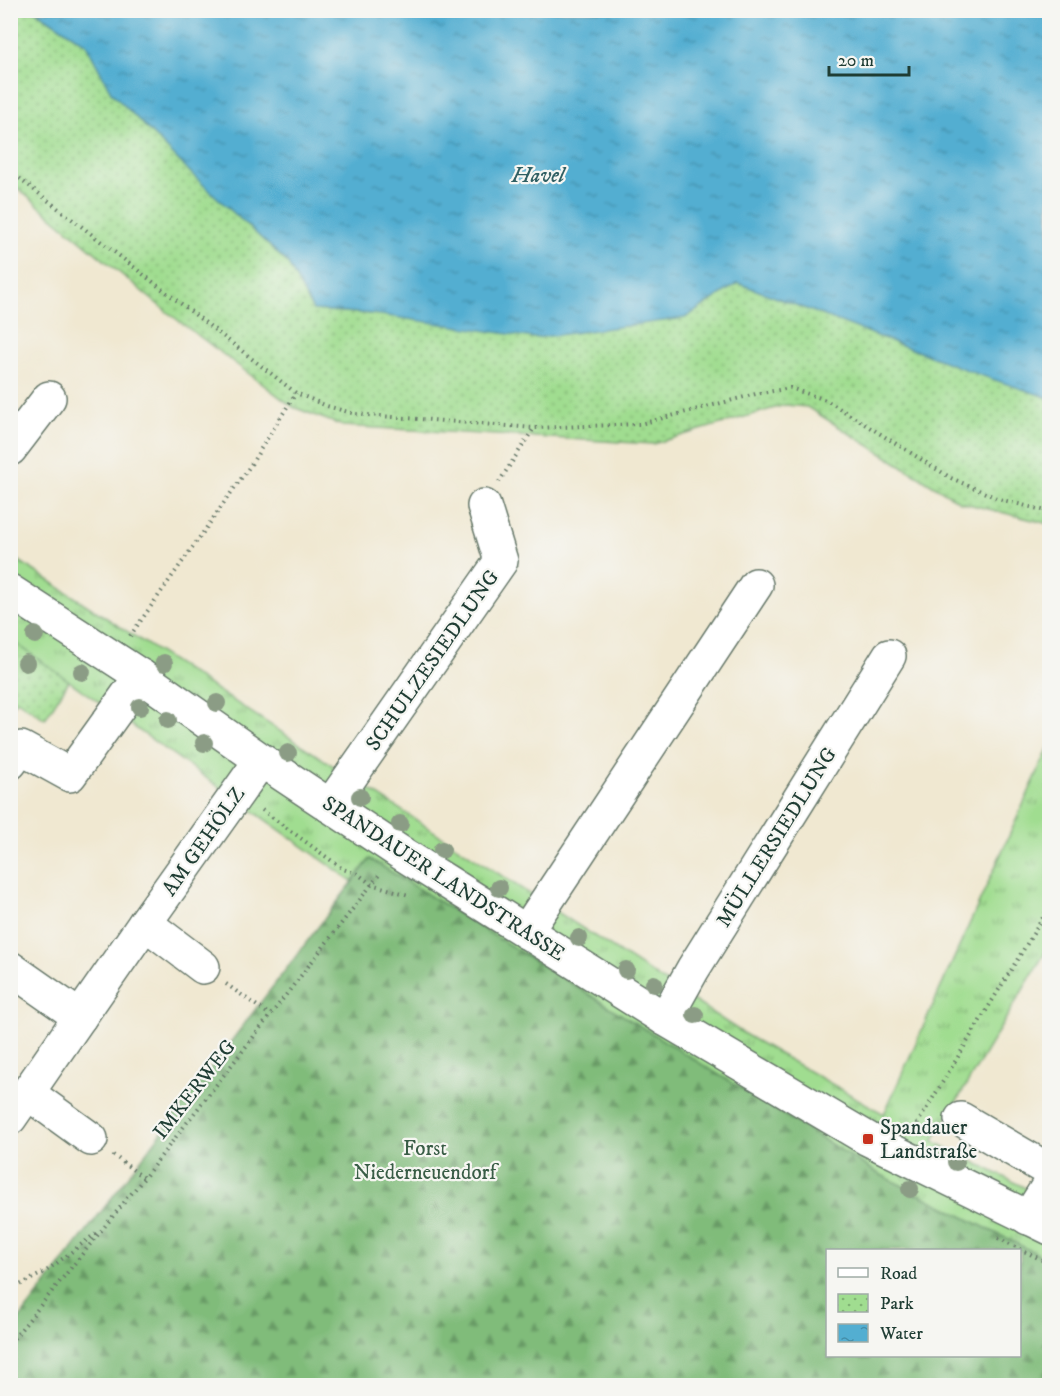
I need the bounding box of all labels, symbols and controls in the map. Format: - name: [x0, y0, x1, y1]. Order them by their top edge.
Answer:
- scale bar: [829, 39, 908, 77]
- text: 20 m: [838, 50, 874, 72]
- water label: Havel: [510, 162, 567, 189]
- street label: SCHULZESIEDLUNG: [360, 565, 505, 756]
- street label: MÜLLERSIEDLUNG: [710, 742, 843, 932]
- street label: AM GEHÖLZ: [156, 781, 251, 901]
- street label: SPANDAUER LANDSTRASSE: [317, 791, 570, 967]
- street label: IMKERWEG: [148, 1034, 242, 1145]
- place label: Spandauer Landstraße: [880, 1115, 978, 1165]
- marker: Spandauer Landstraße: [861, 1132, 875, 1146]
- park label: Forst Niederneuendorf: [354, 1136, 499, 1186]
- legend: [826, 1249, 1021, 1357]
- text: Road: [880, 1263, 917, 1285]
- text: Park: [880, 1293, 914, 1315]
- text: Water: [879, 1323, 923, 1345]

